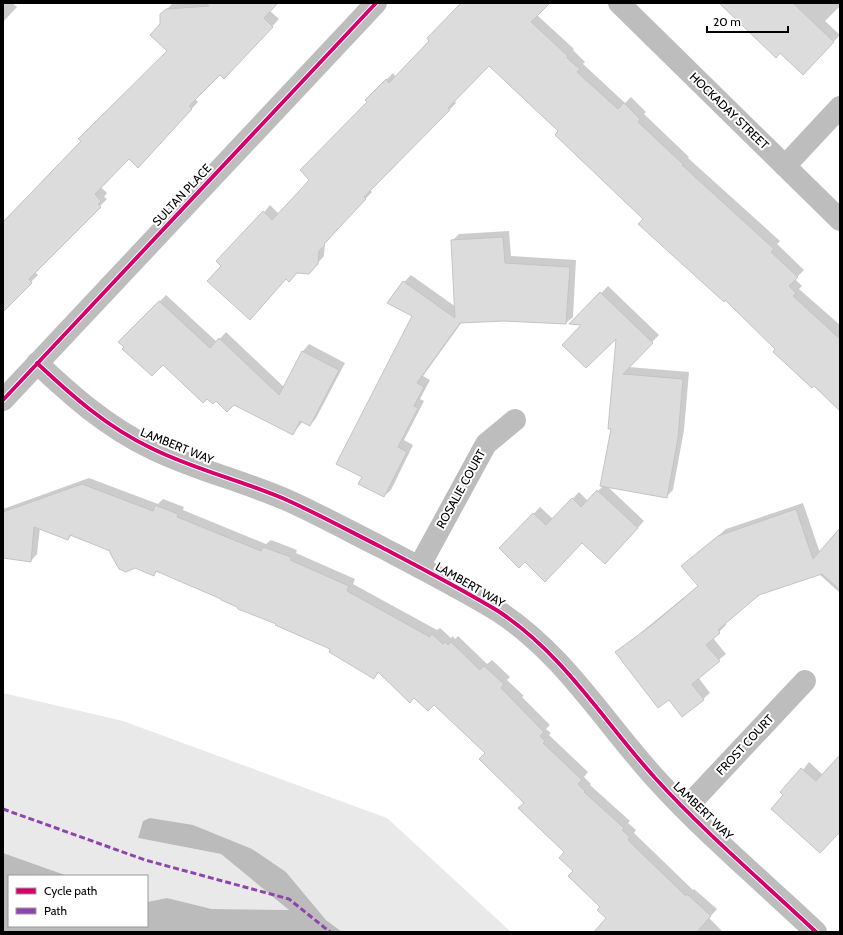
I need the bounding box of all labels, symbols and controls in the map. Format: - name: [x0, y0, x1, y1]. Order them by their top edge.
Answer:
- scale bar: [707, 8, 788, 34]
- text: 20 m: [713, 14, 741, 29]
- street label: HOCKADAY STREET: [687, 69, 773, 153]
- street label: SULTAN PLACE: [149, 160, 214, 229]
- street label: LAMBERT WAY: [138, 424, 216, 467]
- street label: ROSALIE COURT: [433, 446, 489, 531]
- street label: LAMBERT WAY: [433, 559, 508, 611]
- street label: FROST COURT: [713, 711, 777, 778]
- street label: LAMBERT WAY: [670, 778, 737, 843]
- legend: [8, 875, 148, 927]
- text: Cycle path: [44, 883, 97, 898]
- text: Path: [44, 903, 67, 918]

